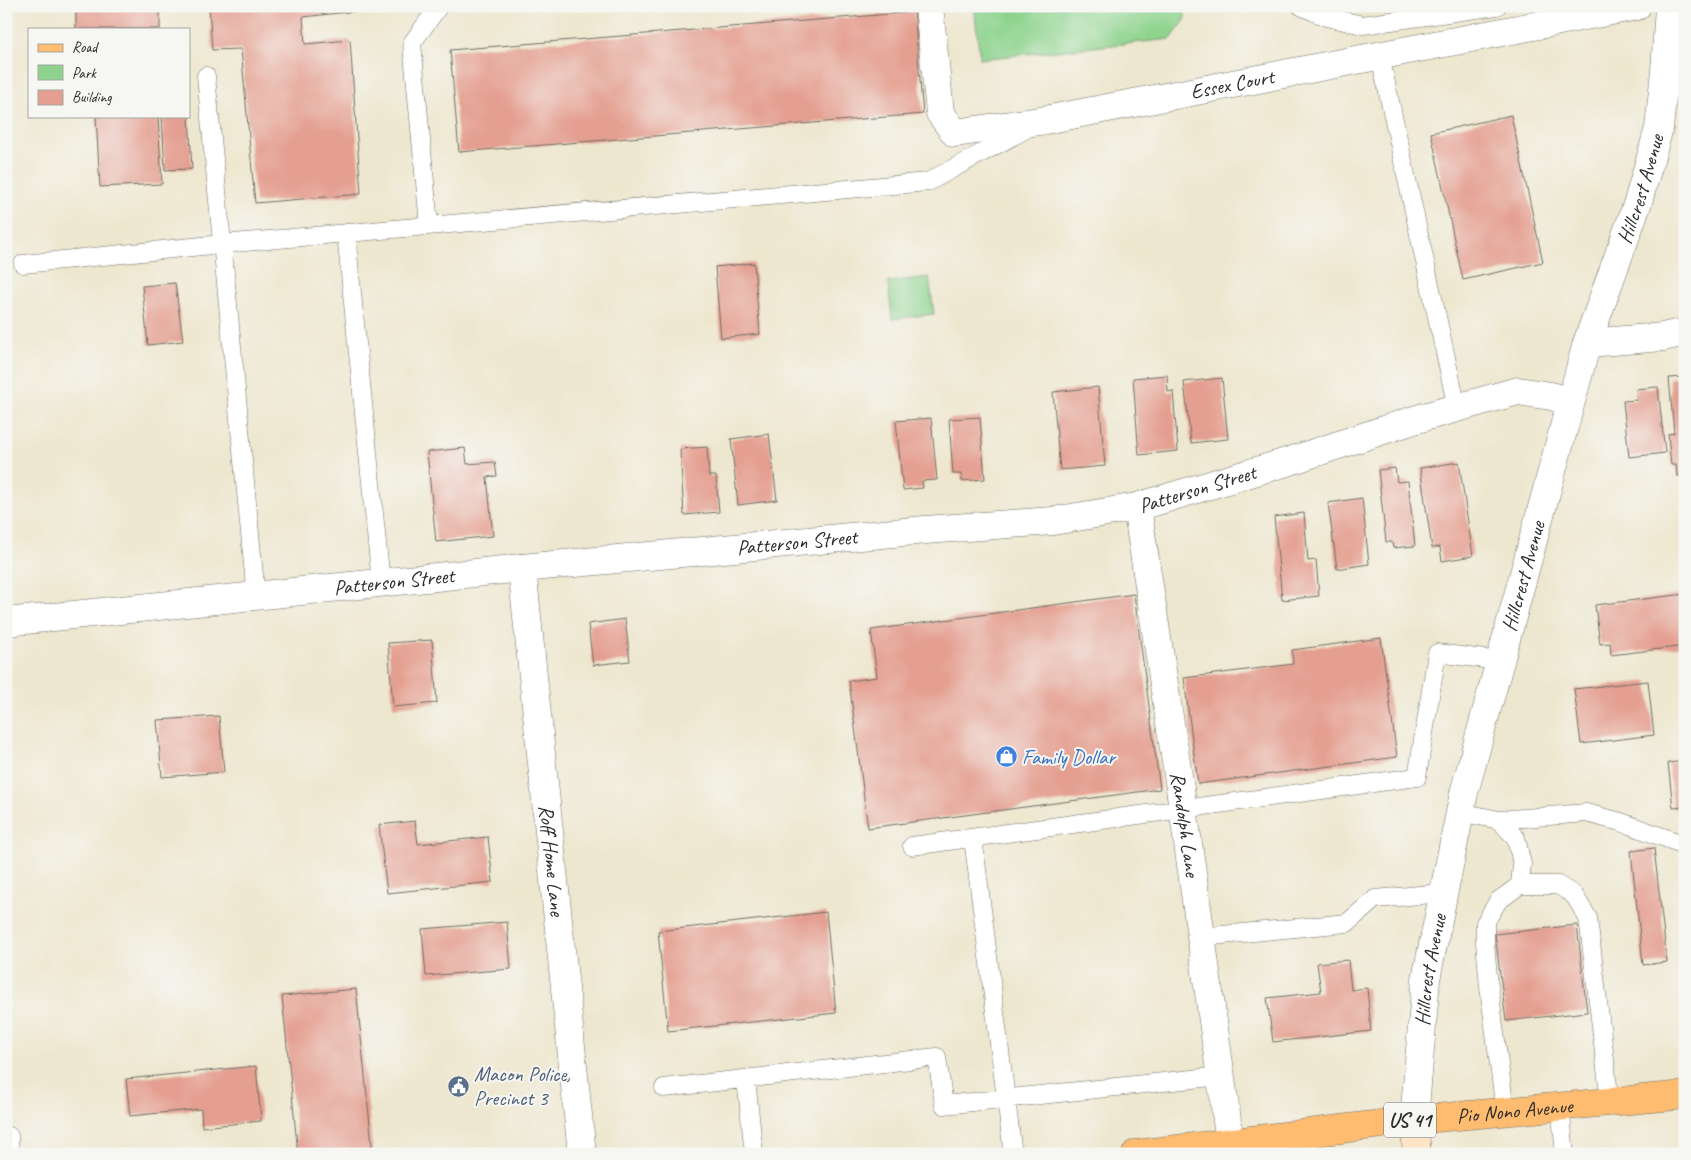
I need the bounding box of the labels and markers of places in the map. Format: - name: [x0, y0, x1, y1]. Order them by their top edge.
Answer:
- place label: Family Dollar: [1022, 744, 1116, 770]
- shop icon: Family Dollar: [994, 745, 1018, 769]
- place label: Macon Police, Precinct 3: [474, 1061, 571, 1111]
- public building icon: Macon Police, Precinct 3: [446, 1074, 470, 1098]

